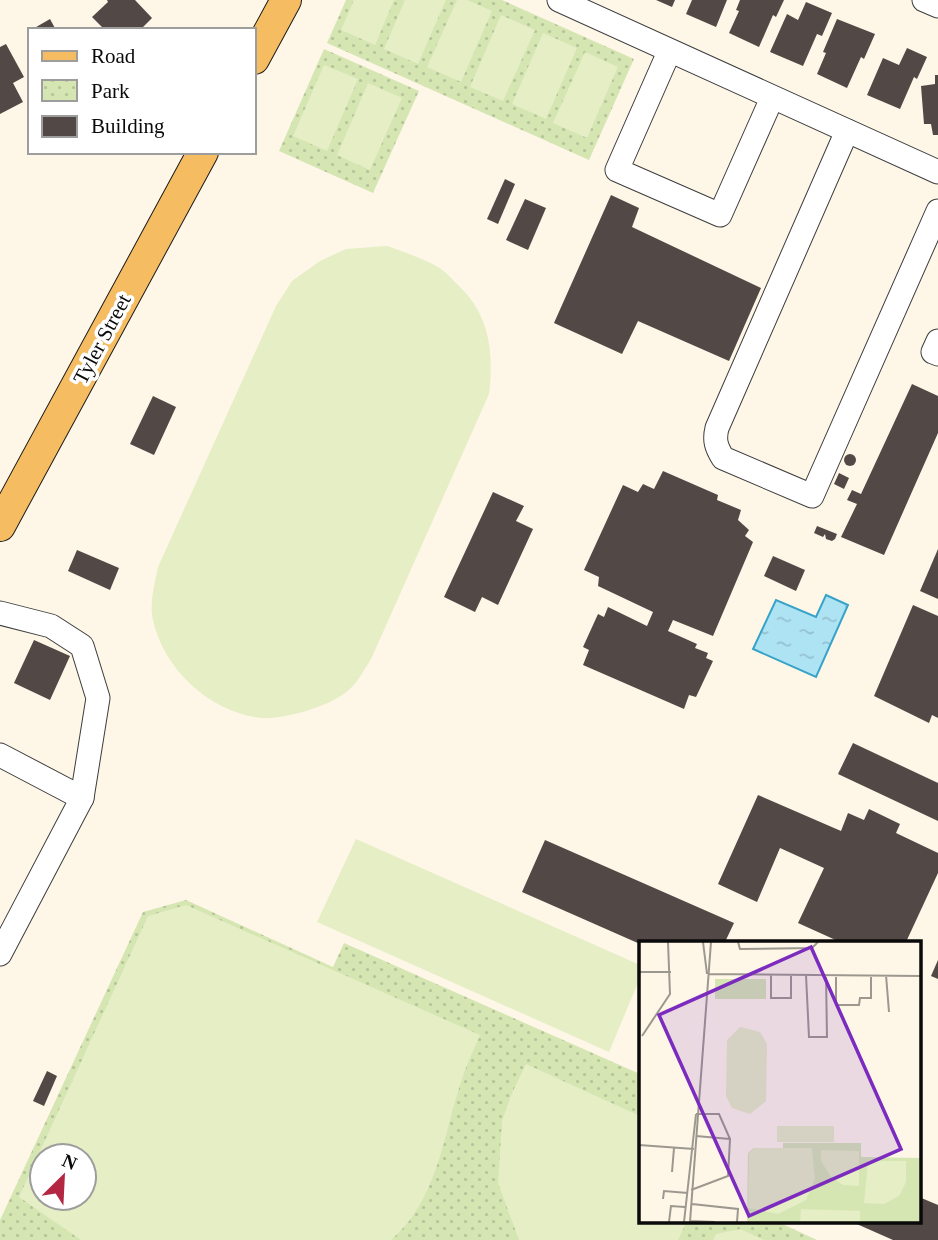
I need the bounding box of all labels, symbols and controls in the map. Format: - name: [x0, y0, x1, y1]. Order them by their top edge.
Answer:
- legend: [28, 28, 256, 154]
- text: Road: [91, 44, 136, 68]
- text: Park: [91, 79, 130, 103]
- text: Building: [91, 114, 165, 138]
- street label: Tyler Street: [68, 290, 136, 388]
- inset map: [639, 941, 920, 1222]
- north arrow: [28, 1142, 98, 1212]
- text: N: [59, 1150, 80, 1174]

